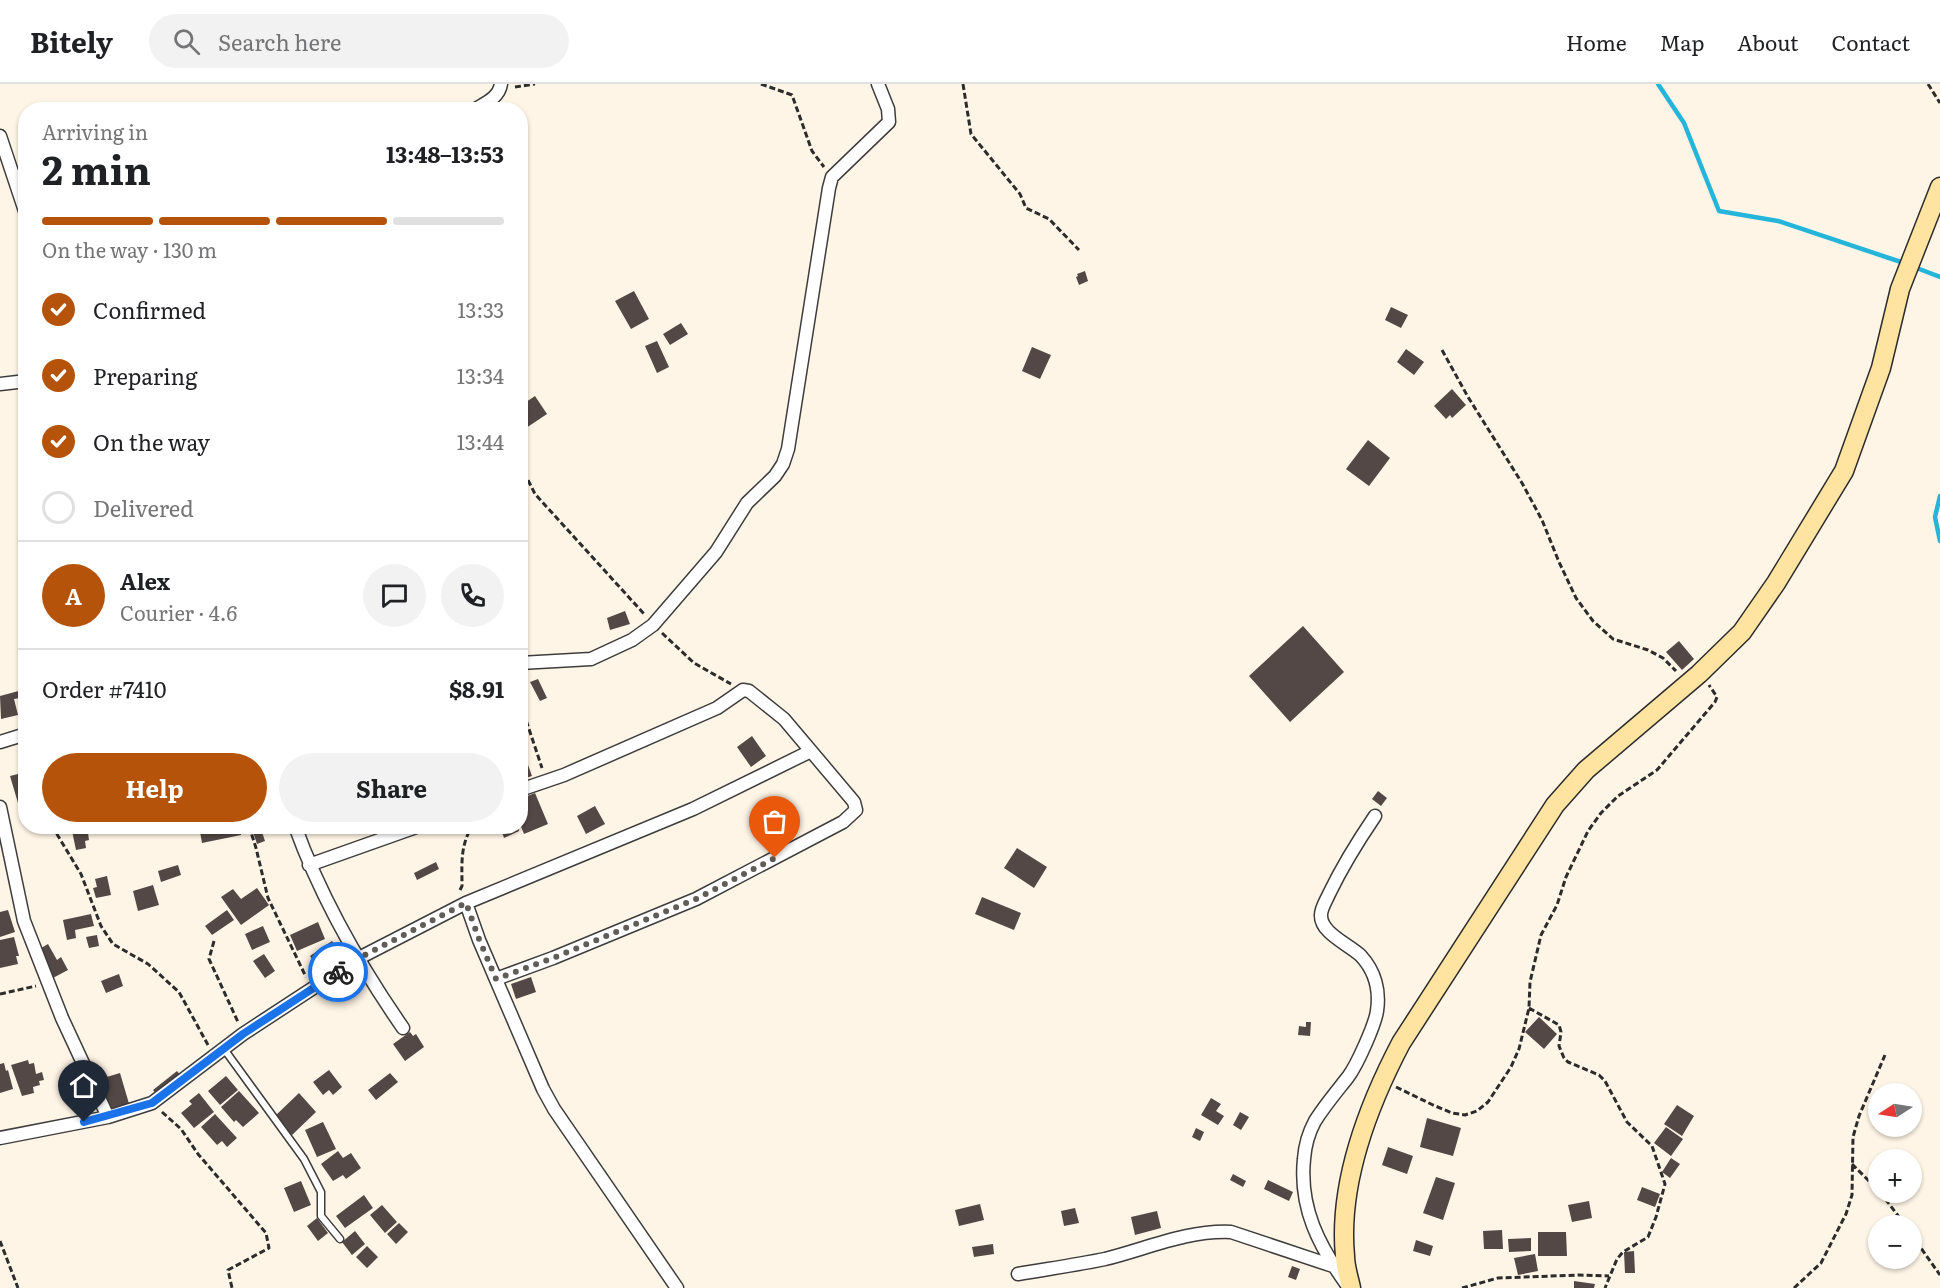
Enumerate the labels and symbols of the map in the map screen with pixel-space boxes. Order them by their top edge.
pin [749,796,800,858]
courier [308,942,368,1002]
pin [58,1060,109,1122]
north arrow [1868,1083,1922,1137]

